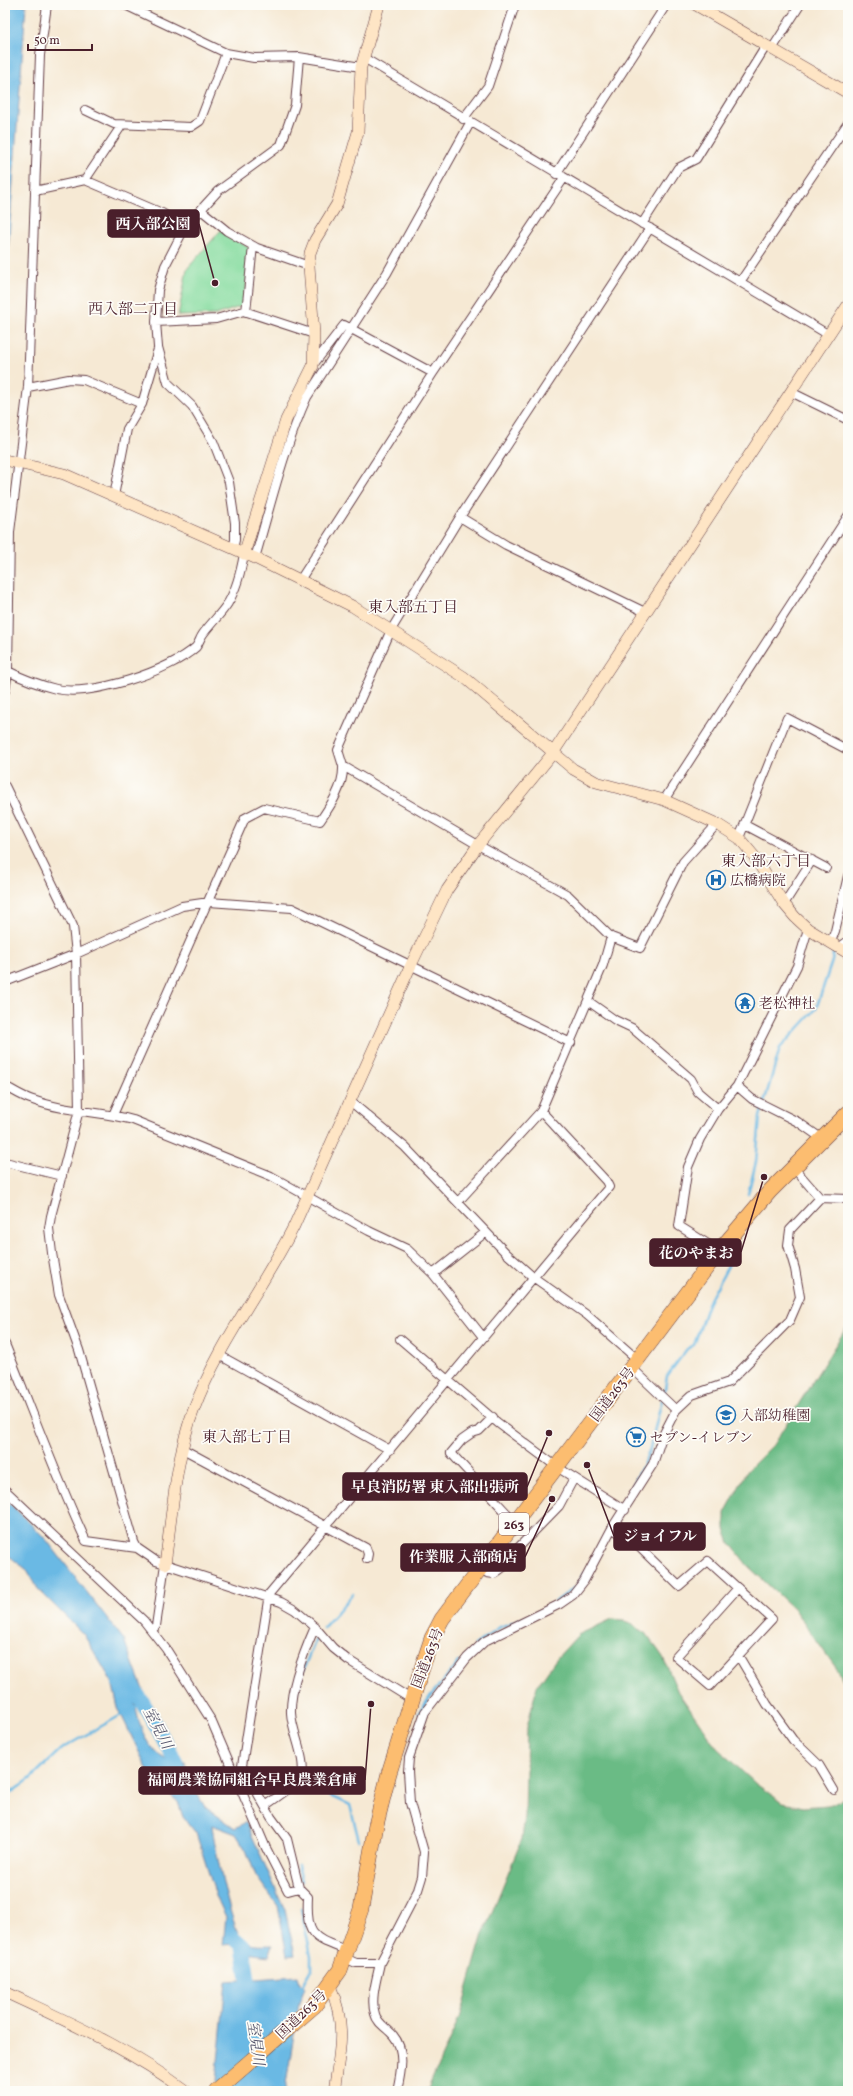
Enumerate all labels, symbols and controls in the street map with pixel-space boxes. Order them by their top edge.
scale bar [28,26,92,52]
text: 50 m [34,33,60,49]
callout: 西入部公園 [108,210,199,237]
text: 西入部公園 [115,215,191,236]
district label: 西入部二丁目 [88,300,178,321]
district label: 東入部五丁目 [368,598,458,619]
district label: 東入部六丁目 [721,852,811,873]
hospital icon: 広橋病院 [705,869,727,891]
place label: 広橋病院 [730,872,786,891]
temple icon: 老松神社 [734,992,756,1014]
place label: 老松神社 [759,995,815,1014]
callout: 花のやまお [650,1239,741,1266]
text: 花のやまお [658,1244,734,1265]
street label: 国道263号 [586,1364,640,1426]
school or university icon: 入部幼稚園 [715,1404,737,1426]
place label: 入部幼稚園 [740,1407,810,1426]
supermarket icon: セブン-イレブン [625,1426,647,1448]
district label: 東入部七丁目 [202,1428,292,1449]
place label: セブン-イレブン [650,1429,753,1448]
callout: 早良消防署 東入部出張所 [343,1473,527,1500]
text: 早良消防署 東入部出張所 [351,1478,519,1499]
road number: 263 [499,1513,529,1535]
callout: ジョイフル [614,1523,705,1550]
text: ジョイフル [623,1527,697,1548]
callout: 作業服 入部商店 [401,1544,525,1571]
text: 作業服 入部商店 [409,1548,517,1569]
street label: 国道263号 [408,1625,449,1692]
water label: 室見川 [137,1704,177,1755]
callout: 福岡農業協同組合早良農業倉庫 [139,1767,365,1794]
text: 福岡農業協同組合早良農業倉庫 [147,1771,357,1792]
street label: 国道263号 [273,1986,332,2044]
water label: 室見川 [241,2019,268,2069]

